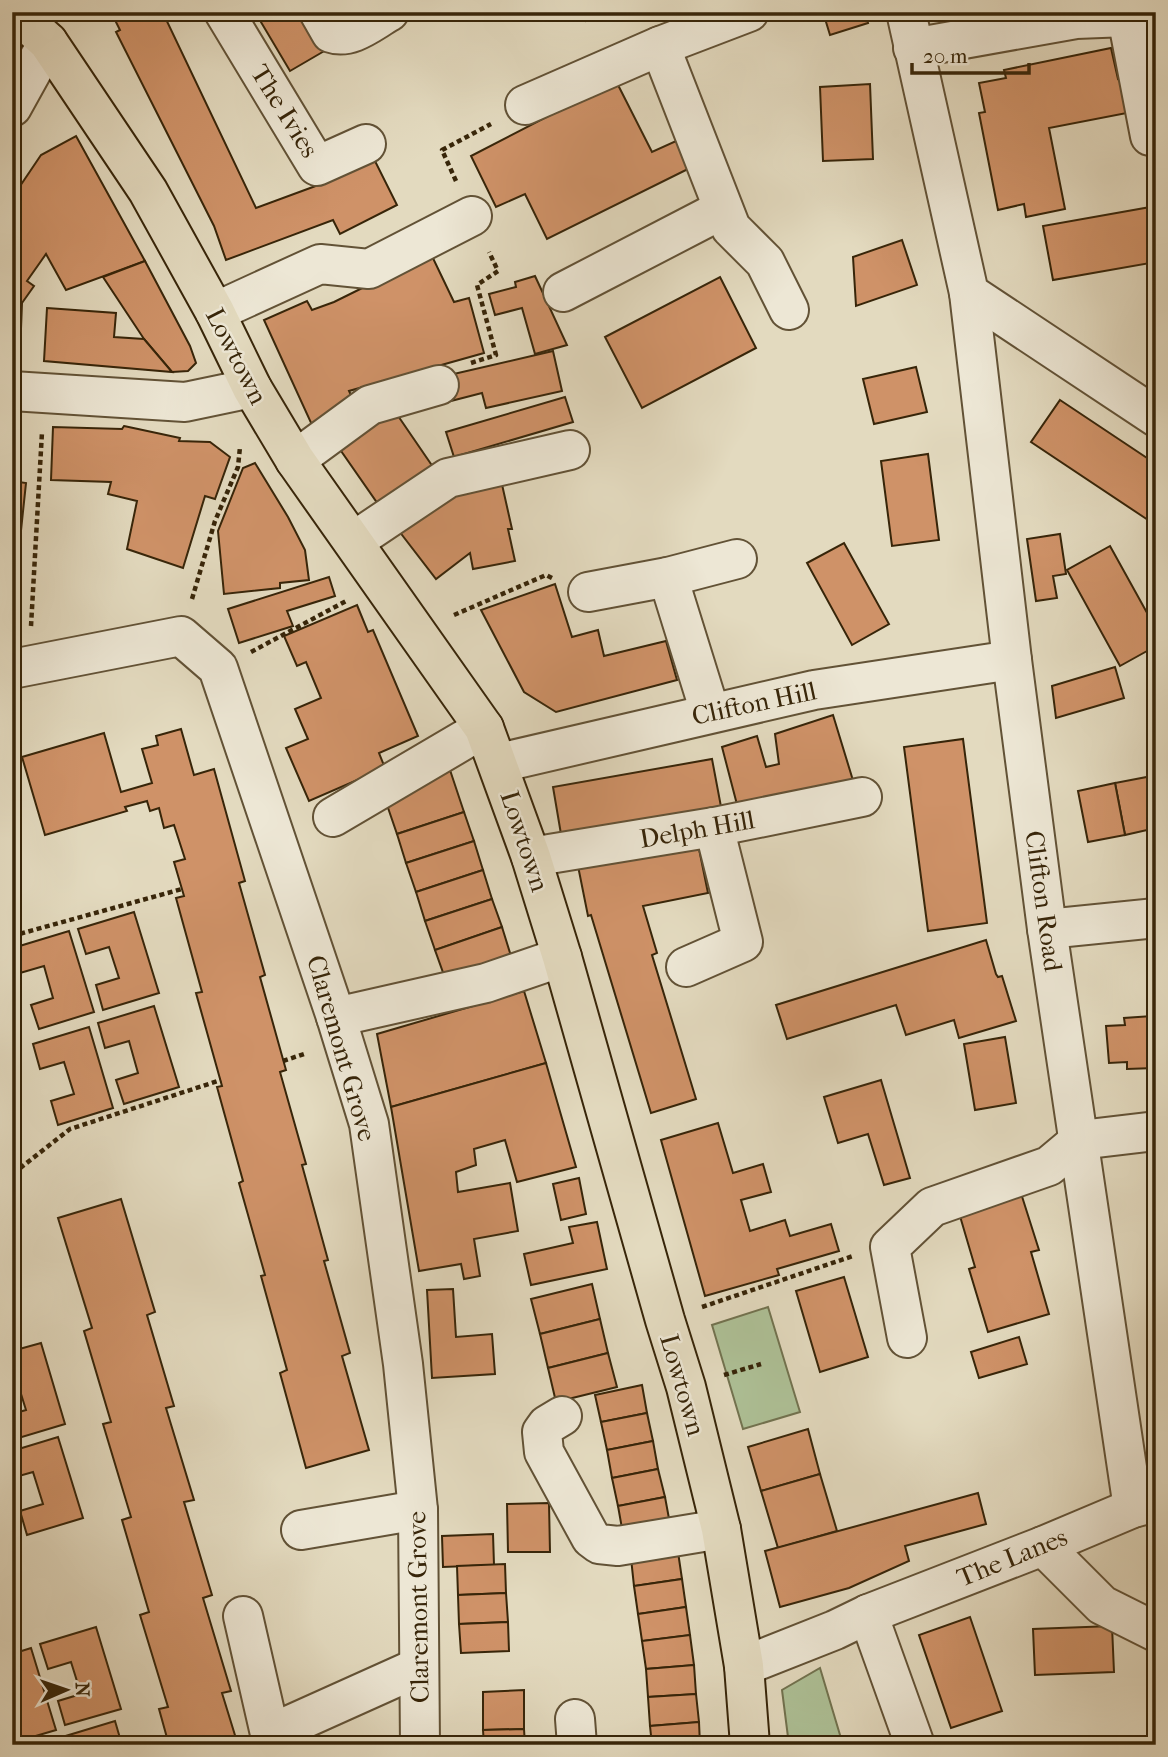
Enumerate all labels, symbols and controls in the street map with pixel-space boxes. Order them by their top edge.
scale bar [912,32,1030,76]
text: 20 m [923,44,968,68]
street label: The Ivies [244,59,325,163]
street label: Lowtown [199,303,274,410]
street label: Clifton Hill [689,675,819,732]
street label: Lowtown [494,787,555,896]
street label: Delph Hill [637,804,757,855]
street label: Clifton Road [1018,829,1069,974]
street label: Claremont Grove [300,952,383,1145]
street label: Lowtown [653,1331,712,1440]
street label: Claremont Grove [401,1511,436,1703]
street label: The Lanes [953,1521,1072,1594]
north arrow [32,1656,102,1726]
text: N [71,1682,93,1698]

